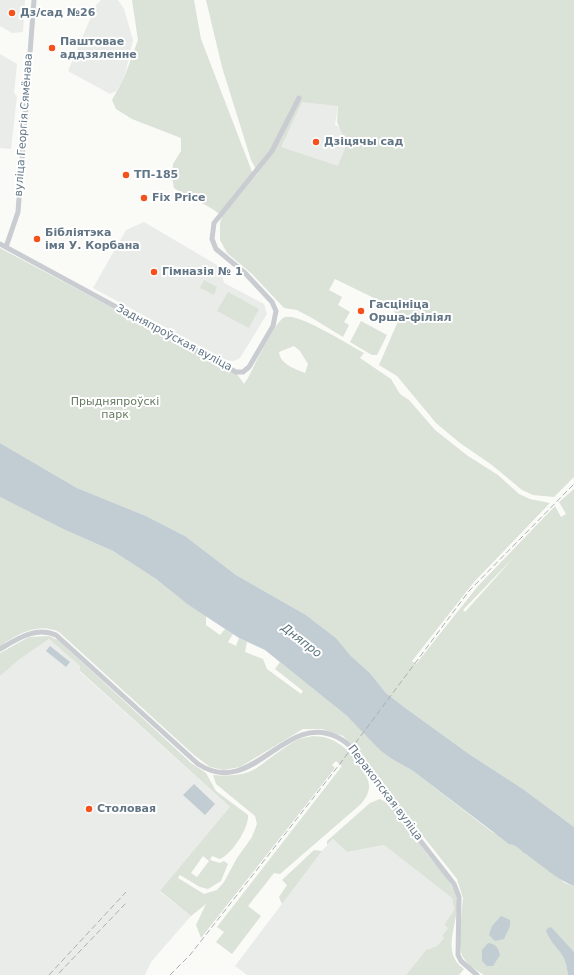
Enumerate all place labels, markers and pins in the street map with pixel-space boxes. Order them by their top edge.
place label: Дз/сад №26 [20,6,95,20]
marker: Дз/сад №26 [7,8,17,18]
place label: Паштовае аддзяленне [60,35,137,61]
marker: Паштовае аддзяленне [47,43,57,53]
place label: Дзіцячы сад [324,135,403,149]
marker: Дзіцячы сад [311,137,321,147]
place label: ТП-185 [134,168,178,182]
marker: ТП-185 [121,170,131,180]
place label: Fix Price [152,191,205,205]
marker: Fix Price [139,193,149,203]
place label: Бібліятэка імя У. Корбана [45,226,140,252]
marker: Бібліятэка імя У. Корбана [32,234,42,244]
place label: Гімназія № 1 [162,265,243,279]
marker: Гімназія № 1 [149,267,159,277]
place label: Гасцініца Орша-філіял [369,298,452,324]
marker: Гасцініца Орша-філіял [356,306,366,316]
place label: Столовая [97,802,156,816]
marker: Столовая [84,804,94,814]

